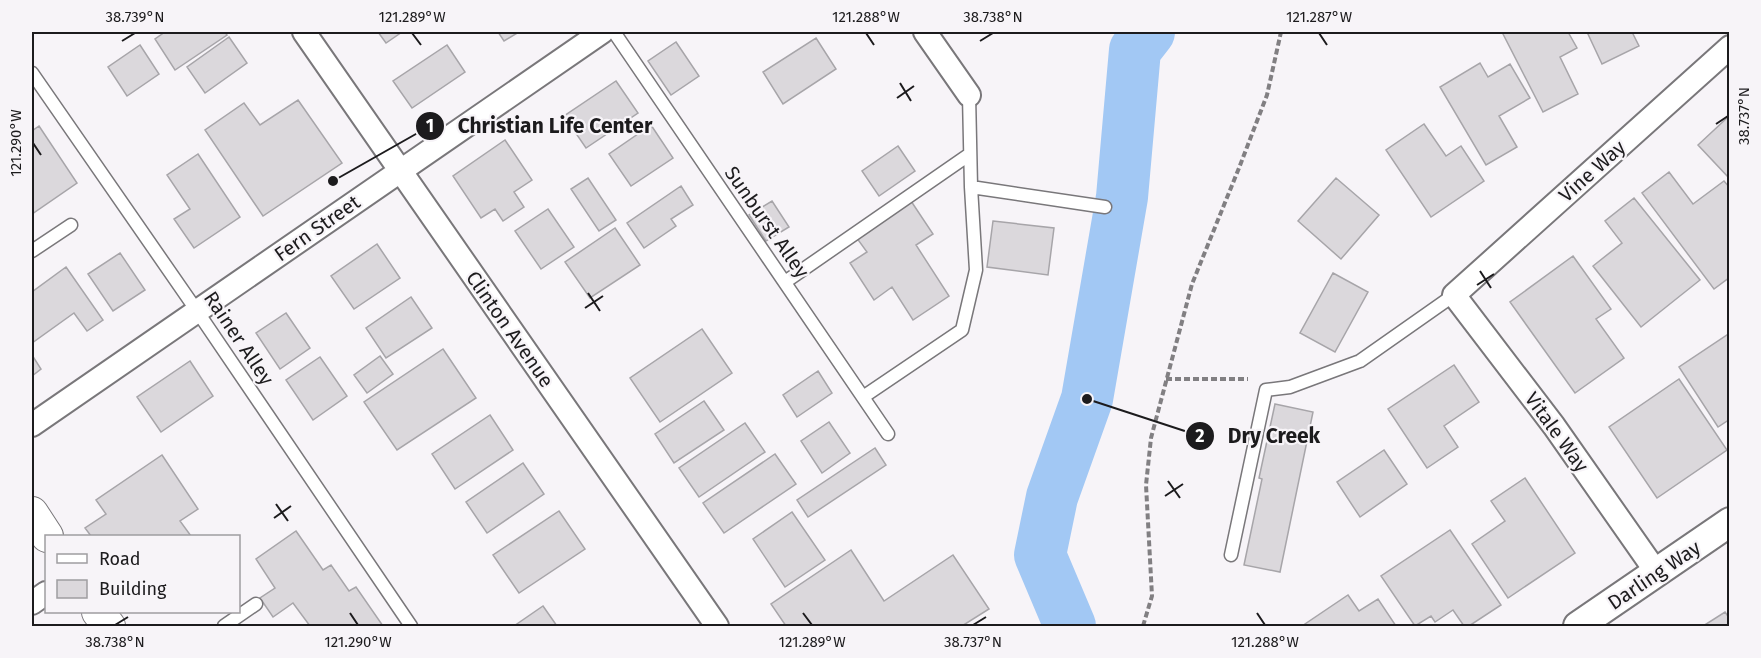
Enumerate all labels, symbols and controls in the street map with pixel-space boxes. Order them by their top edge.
text: 38.739°N [105,8,165,26]
text: 121.289°W [378,8,446,26]
text: 121.288°W [832,8,901,26]
text: 38.738°N [963,8,1023,26]
text: 121.287°W [1286,8,1353,26]
text: 38.737°N [1735,87,1753,145]
callout: Christian Life Center [415,107,664,146]
text: 121.290°W [7,109,25,177]
text: Christian Life Center [458,113,653,139]
text: 1 [426,115,434,137]
street label: Vine Way [1554,135,1630,207]
street label: Sunburst Alley [720,162,814,283]
street label: Fern Street [270,189,365,266]
street label: Clinton Avenue [461,266,559,392]
street label: Rainer Alley [199,287,279,390]
street label: Vitale Way [1520,387,1594,477]
callout: Dry Creek [1185,416,1332,455]
text: Dry Creek [1228,423,1321,449]
text: 2 [1195,425,1205,447]
legend [45,535,240,613]
street label: Darling Way [1603,535,1705,615]
text: Road [99,548,141,570]
text: Building [99,578,167,600]
text: 38.738°N [85,633,145,651]
text: 121.290°W [324,633,392,651]
text: 121.289°W [778,633,846,651]
text: 38.737°N [944,633,1002,651]
text: 121.288°W [1231,633,1300,651]

